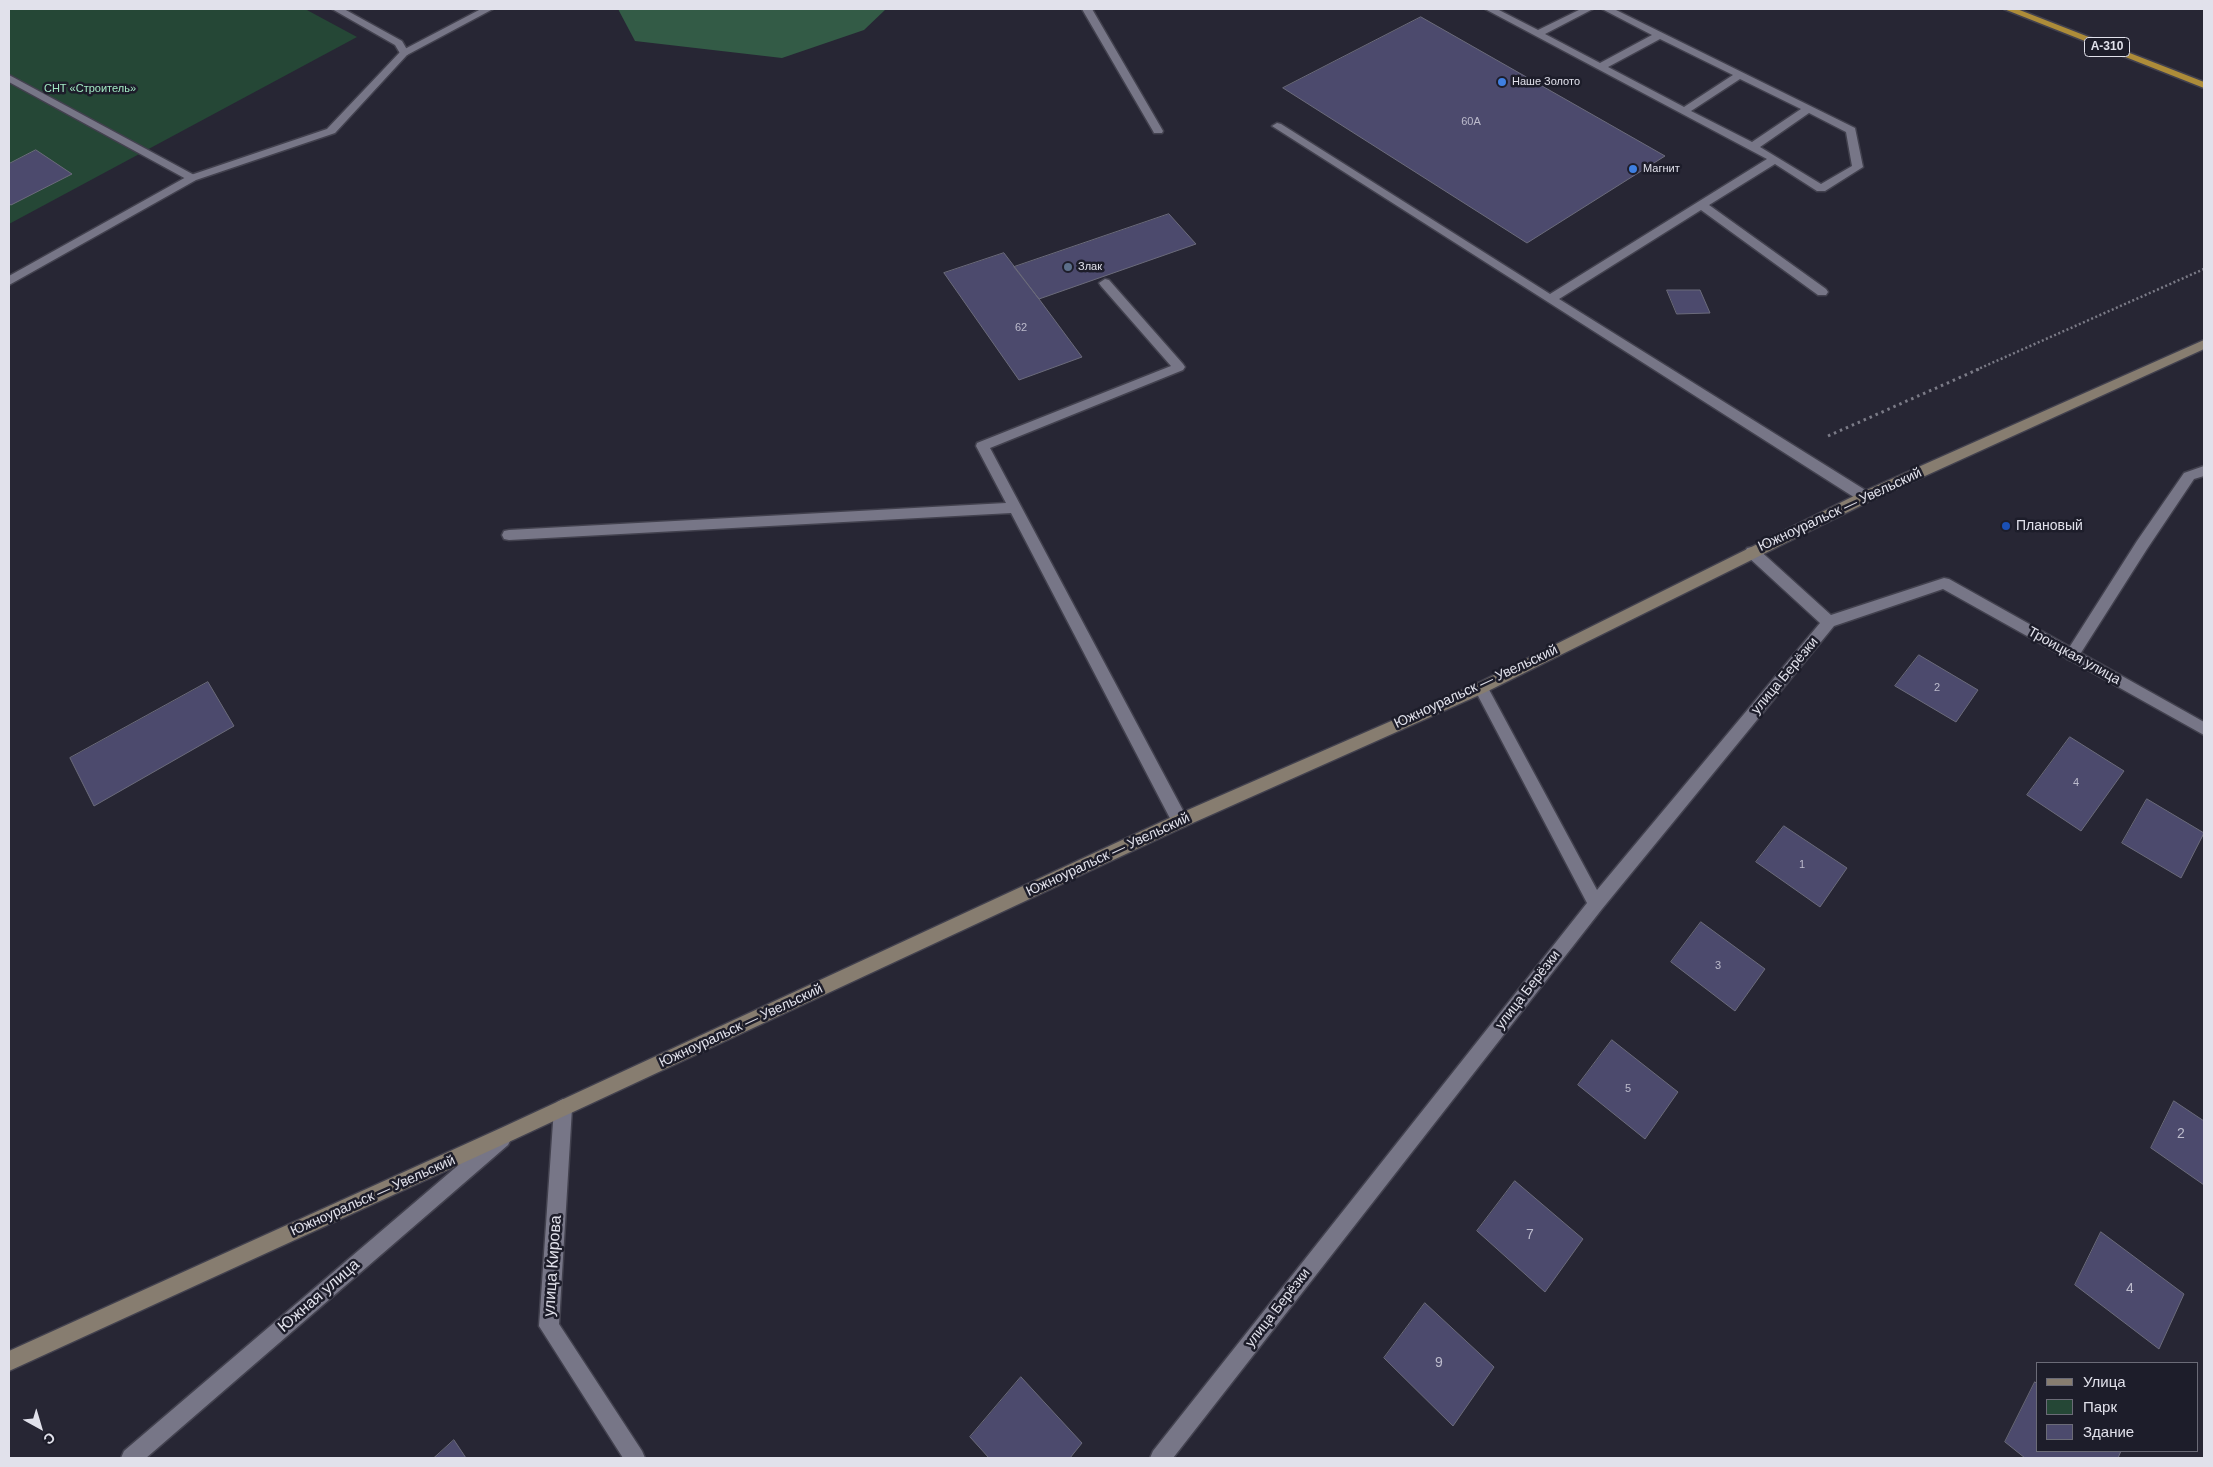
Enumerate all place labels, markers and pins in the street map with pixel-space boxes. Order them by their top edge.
place label: Наше Золото [1512,75,1580,89]
marker: Наше Золото [1496,76,1508,88]
place label: Магнит [1643,162,1680,176]
marker: Магнит [1627,163,1639,175]
place label: Злак [1078,260,1102,274]
marker: Злак [1062,261,1074,273]
place label: Плановый [2016,518,2083,534]
marker: Плановый [2000,520,2012,532]

